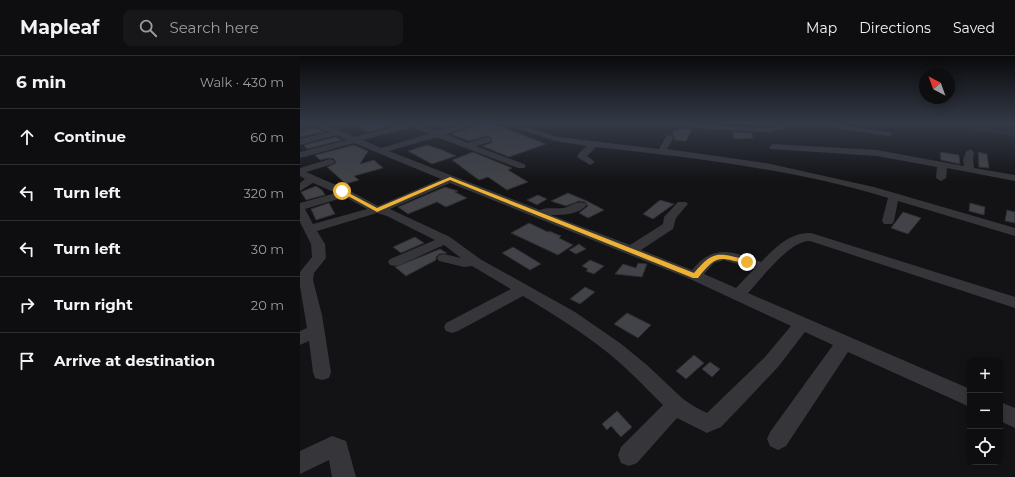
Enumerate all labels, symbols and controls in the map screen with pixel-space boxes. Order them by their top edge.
search box [123,10,403,46]
text: Mapleaf [20,16,99,39]
icon: search [137,17,159,39]
text: Search here [169,18,259,37]
text: Map [806,19,837,37]
text: Directions [859,19,931,37]
text: Saved [953,19,995,37]
north arrow [919,68,955,104]
text: 6 min [16,72,66,92]
text: Walk · 430 m [200,74,284,90]
icon: ahead [16,126,38,148]
text: Continue [54,127,126,146]
text: 60 m [250,129,284,145]
icon: left [16,182,38,204]
route start [333,182,351,200]
text: Turn left [54,183,121,202]
text: 320 m [244,185,284,201]
icon: left [16,238,38,260]
text: Turn left [54,239,121,258]
text: 30 m [251,241,284,257]
route end [738,253,756,271]
icon: right [16,294,38,316]
text: Turn right [54,295,133,314]
text: 20 m [251,297,284,313]
icon: arrive [16,350,38,372]
text: Arrive at destination [54,351,215,370]
map controls [967,357,1003,465]
button: + [967,357,1003,393]
button: − [967,393,1003,429]
button: locate [967,429,1003,465]

